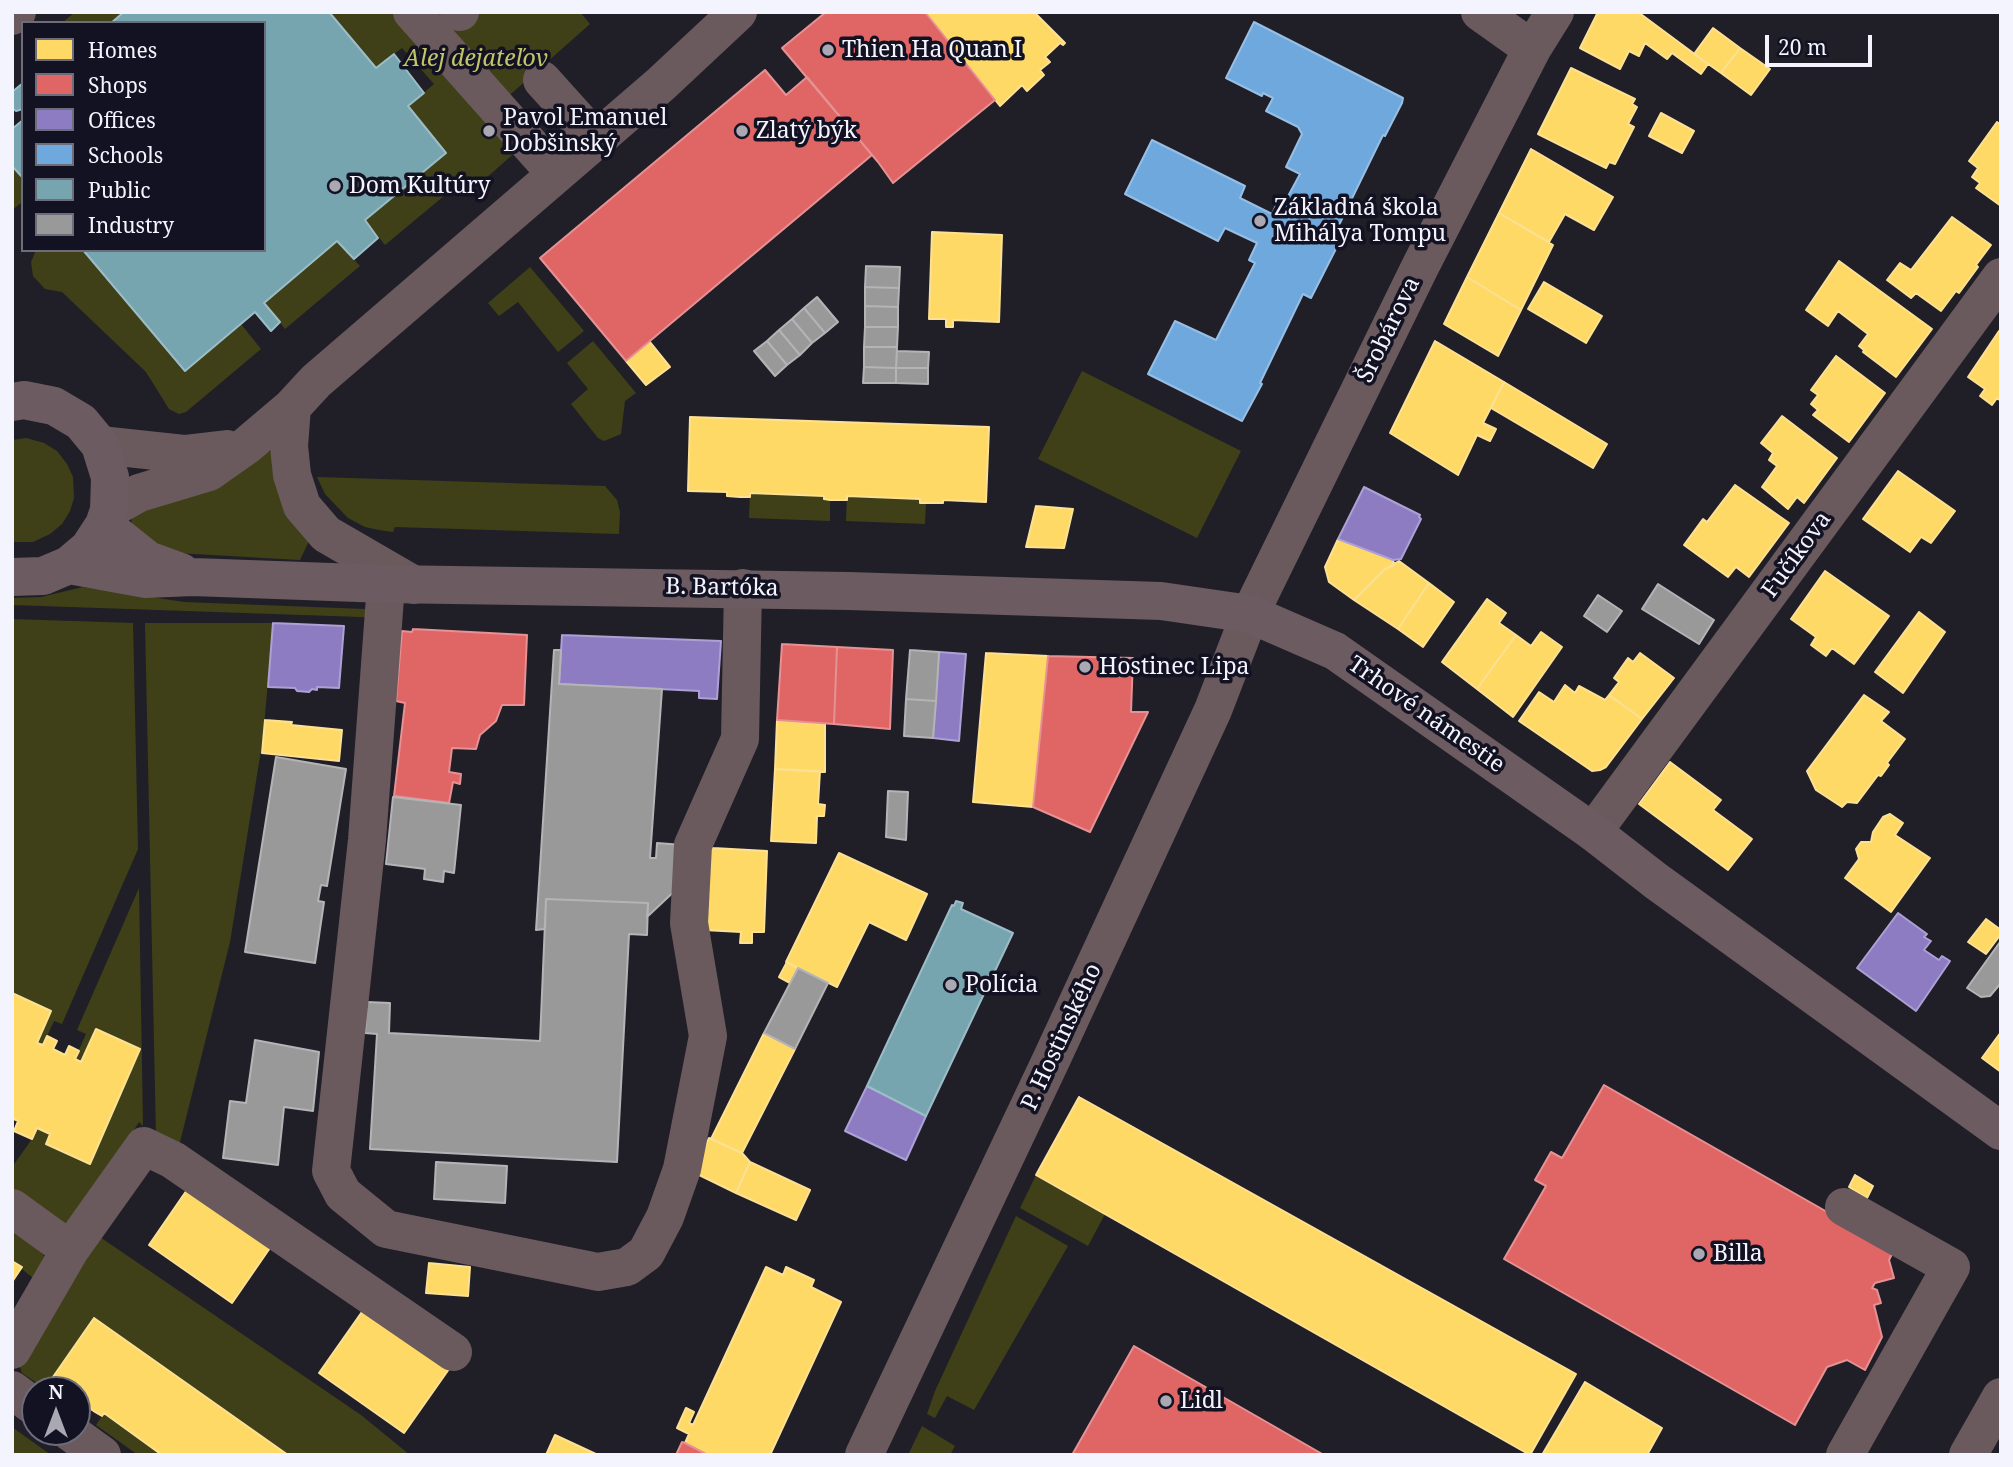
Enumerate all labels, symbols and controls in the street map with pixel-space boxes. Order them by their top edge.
legend [21,21,266,252]
scale bar [1768,21,1875,65]
text: 20 m [1778,33,1827,61]
text: Homes [88,36,157,64]
place label: Thien Ha Quan I [842,36,1022,64]
marker: Thien Ha Quan I [820,42,836,58]
park label: Alej dejateľov [404,45,548,73]
text: Shops [88,71,147,99]
place label: Pavol Emanuel Dobšinský [503,104,667,158]
text: Offices [88,106,156,134]
place label: Zlatý býk [756,117,857,145]
marker: Pavol Emanuel Dobšinský [481,123,497,139]
marker: Zlatý býk [734,123,750,139]
text: Schools [88,141,163,169]
place label: Dom Kultúry [349,172,491,200]
text: Public [88,176,150,204]
marker: Dom Kultúry [327,178,343,194]
place label: Základná škola Mihálya Tompu [1274,194,1446,248]
text: Industry [88,211,174,239]
marker: Základná škola Mihálya Tompu [1252,213,1268,229]
street label: Šrobárova [1352,273,1426,387]
street label: Fučíkova [1757,507,1837,603]
street label: B. Bartóka [665,573,779,603]
street label: Trhové námestie [1343,651,1509,779]
place label: Hostinec Lipa [1099,653,1250,681]
marker: Hostinec Lipa [1077,659,1093,675]
street label: P. Hostinského [1016,959,1108,1115]
place label: Polícia [965,971,1038,999]
marker: Polícia [943,977,959,993]
place label: Billa [1713,1240,1763,1268]
marker: Billa [1691,1246,1707,1262]
north arrow [21,1376,91,1446]
text: N [49,1379,63,1405]
place label: Lidl [1180,1387,1223,1415]
marker: Lidl [1158,1393,1174,1409]

